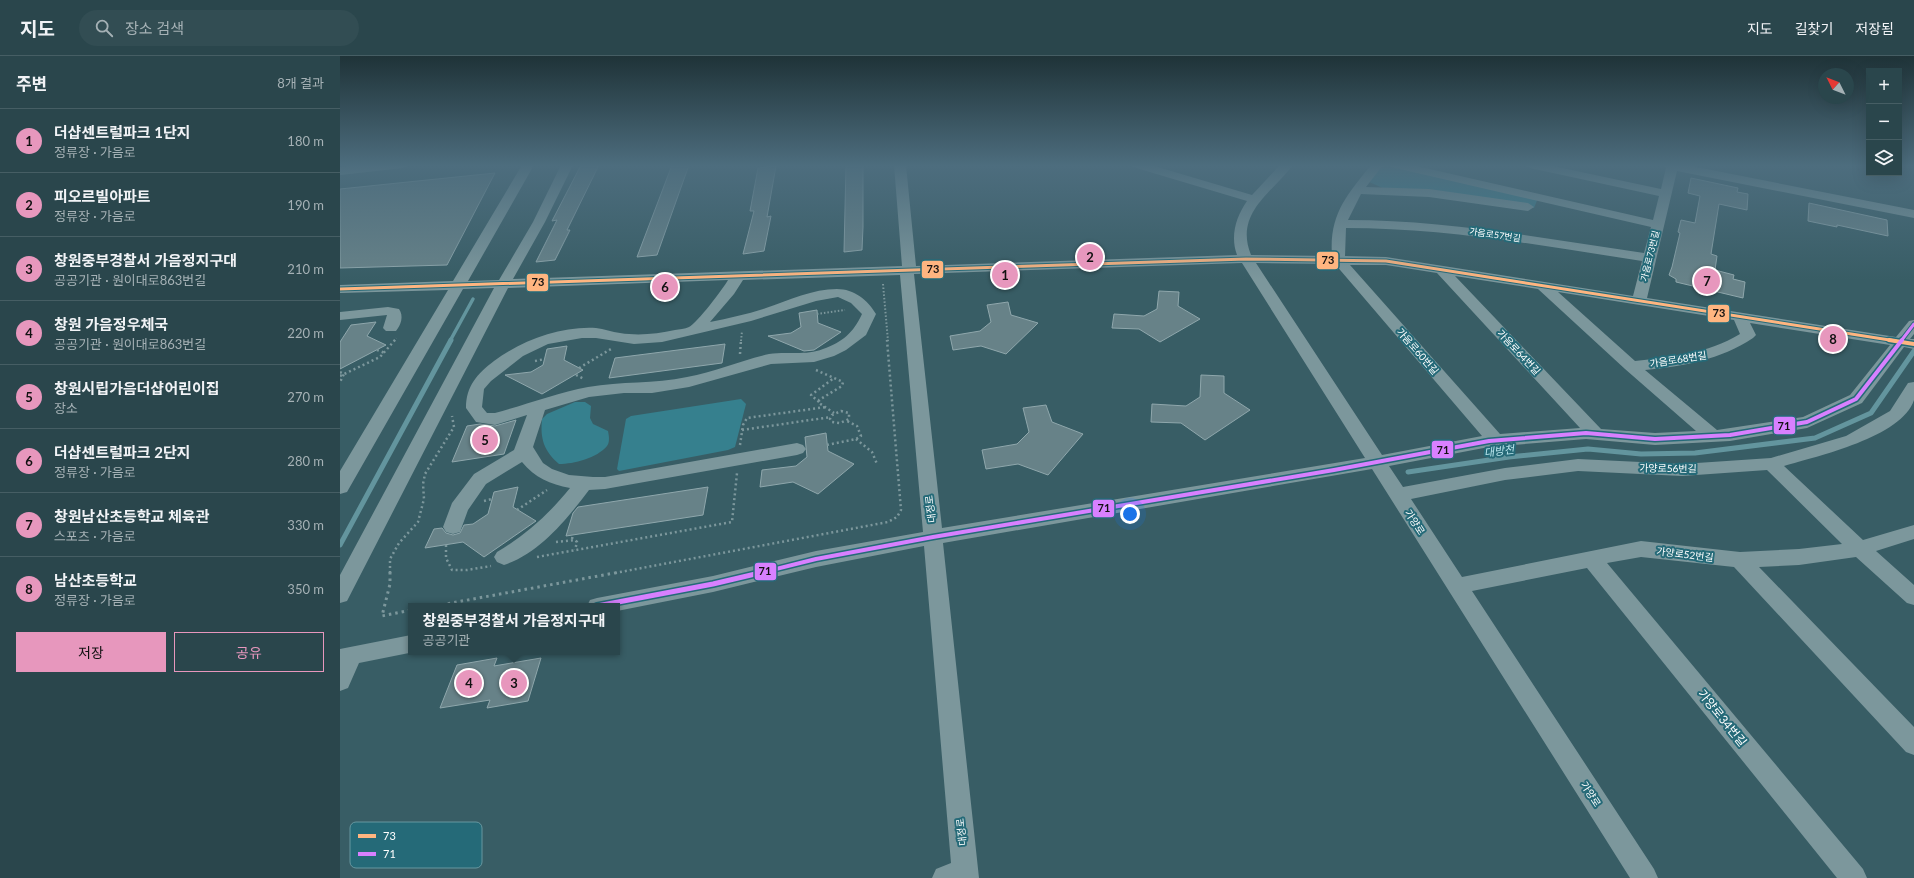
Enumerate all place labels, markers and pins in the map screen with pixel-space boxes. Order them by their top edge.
pin: 2 [1077,242,1103,272]
pin: 1 [992,260,1018,290]
pin: 7 [1694,266,1720,296]
pin: 6 [652,272,678,302]
pin: 8 [1820,324,1846,354]
pin: 5 [472,425,498,455]
pin: 4 [456,668,482,698]
pin: 3 [501,668,527,698]

